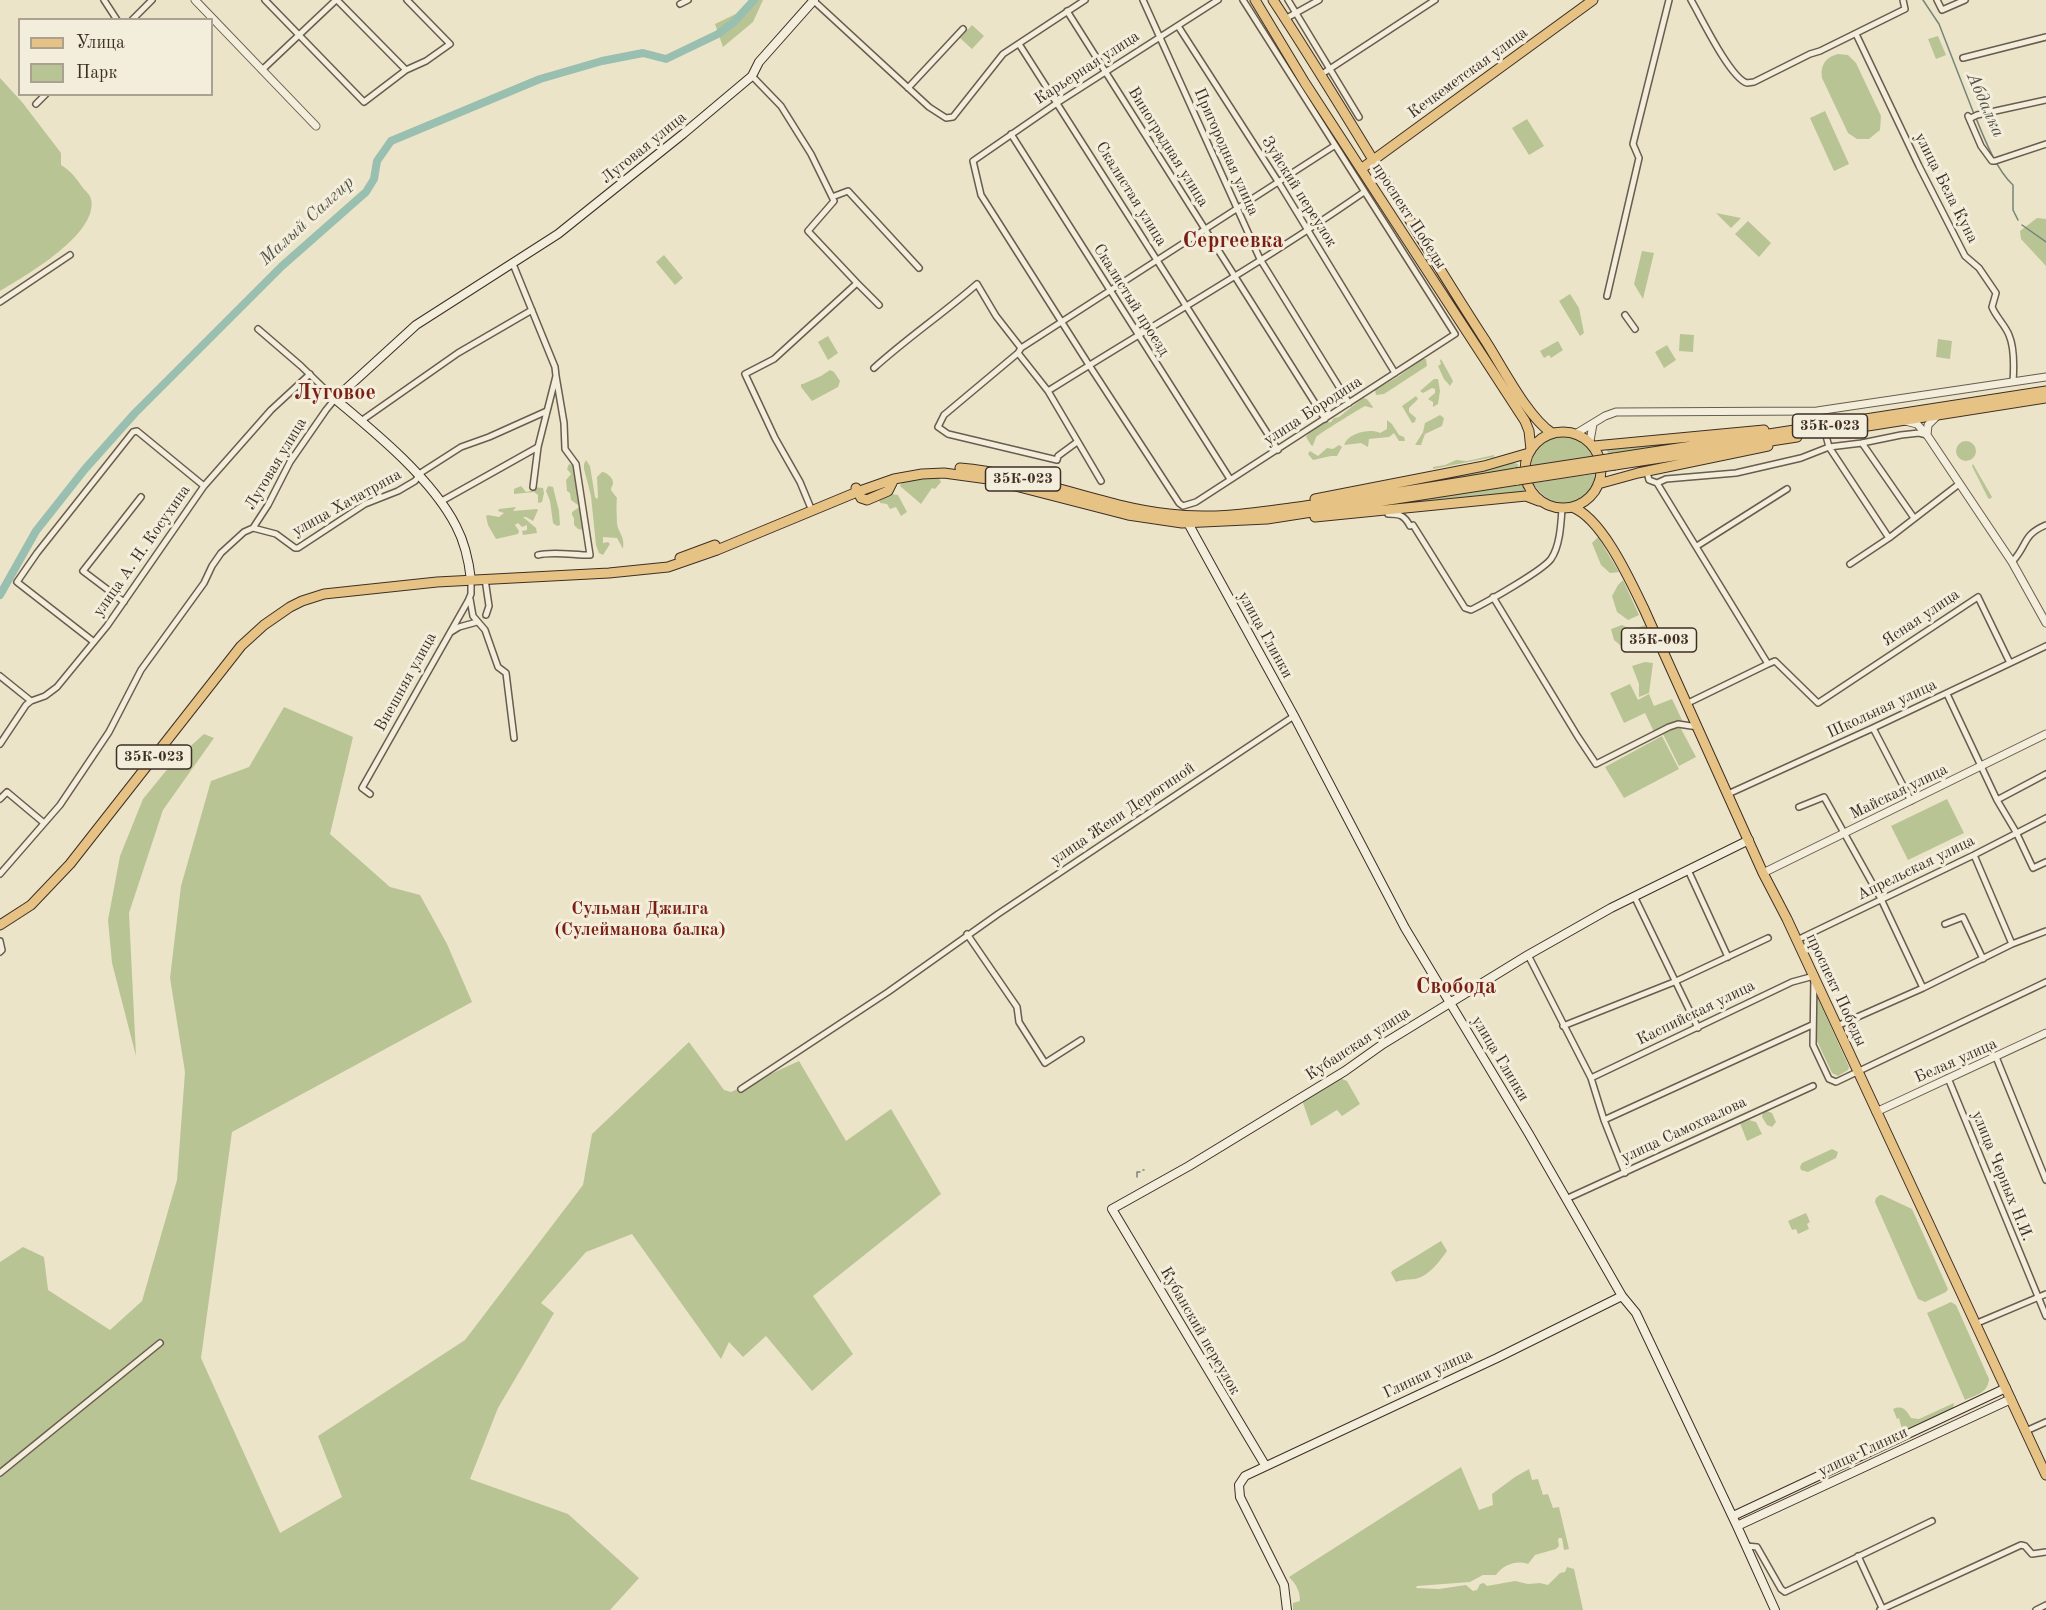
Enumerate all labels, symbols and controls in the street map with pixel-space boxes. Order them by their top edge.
legend [18,18,213,96]
street label: Кечкеметская улица [1404,23,1532,123]
street label: Карьерная улица [1031,27,1143,109]
text: Улица [76,34,125,52]
text: Парк [76,64,117,82]
water label: Абдалка [1961,69,2009,141]
street label: Виноградная улица [1123,83,1213,211]
street label: Пригородная улица [1189,85,1263,219]
street label: Луговая улица [597,108,691,188]
street label: улица Бела Куна [1910,130,1982,246]
street label: Зуйский переулок [1257,133,1341,251]
street label: Скалистая улица [1091,138,1171,250]
street label: проспект Победы [1368,159,1450,273]
water label: Малый Салгир [255,172,359,270]
district label: Сергеевка [1183,228,1283,254]
street label: Скалистый проезд [1089,240,1173,360]
street label: улица Бородина [1260,372,1366,450]
district label: Луговое [294,380,376,406]
street label: Луговая улица [241,414,311,514]
road number: 35К-023 [1792,414,1868,438]
street label: улица Хачатряна [289,465,405,541]
road number: 35К-023 [986,467,1060,491]
street label: улица А. Н. Косухина [89,481,195,621]
street label: Ясная улица [1879,585,1963,651]
street label: улица Глинки [1233,588,1297,682]
road number: 35К-003 [1622,628,1696,652]
street label: Внешняя улица [371,629,441,735]
street label: Школьная улица [1824,675,1940,743]
road number: 35К-023 [116,745,192,769]
street label: улица Жени Дерюгиной [1047,759,1199,869]
street label: Майская улица [1847,760,1951,824]
street label: Апрельская улица [1854,831,1978,905]
district label: Сульман Джилга (Сулейманова балка) [554,898,726,940]
street label: проспект Победы [1801,930,1871,1050]
district label: Свобода [1416,974,1496,1000]
street label: Каспийская улица [1634,976,1758,1050]
street label: Кубанская улица [1302,1003,1414,1085]
street label: улица Глинки [1467,1013,1533,1105]
street label: Белая улица [1912,1034,2000,1088]
street label: улица Самохвалова [1618,1093,1750,1167]
street label: улица Черных Н.И. [1967,1108,2037,1244]
street label: Кубанский переулок [1155,1263,1245,1399]
street label: Глинки улица [1380,1345,1476,1403]
street label: улица Глинки [1815,1423,1911,1481]

